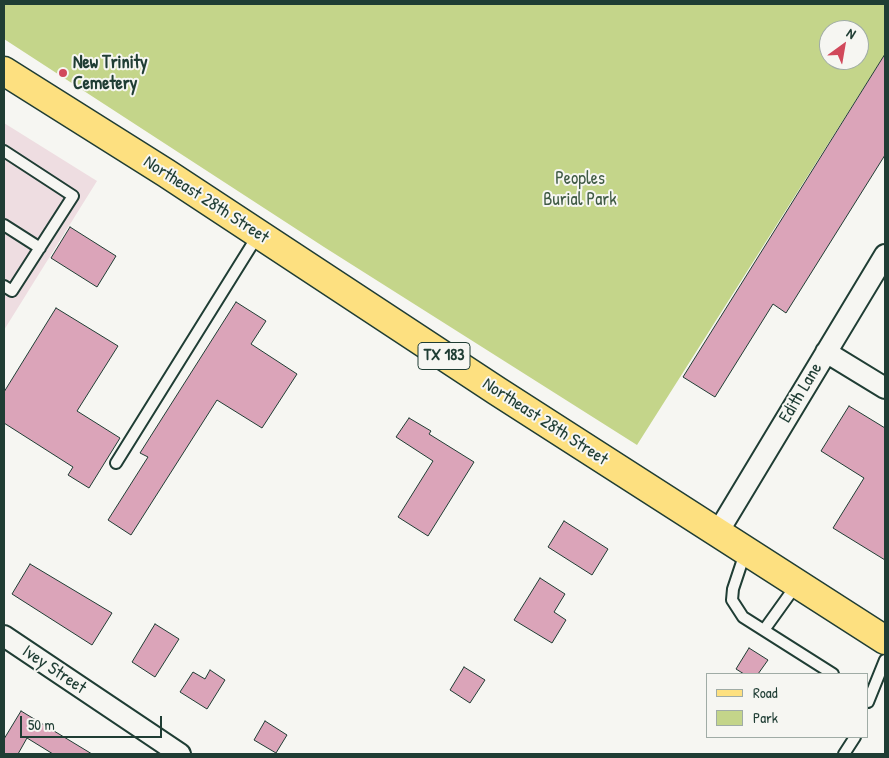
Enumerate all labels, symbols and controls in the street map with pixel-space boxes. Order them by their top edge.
north arrow [819,20,869,70]
text: N [843,23,860,43]
place label: New Trinity Cemetery [73,52,148,94]
marker: New Trinity Cemetery [57,67,69,79]
street label: Northeast 28th Street [139,151,273,249]
park label: Peoples Burial Park [543,168,617,210]
road number: TX 183 [418,342,470,370]
street label: Edith Lane [775,359,827,427]
street label: Northeast 28th Street [478,373,612,471]
street label: Ivey Street [18,641,90,699]
legend [706,673,869,738]
text: Road [753,682,778,703]
scale bar [22,706,165,738]
text: Park [753,707,778,728]
text: 50 m [28,714,55,735]

